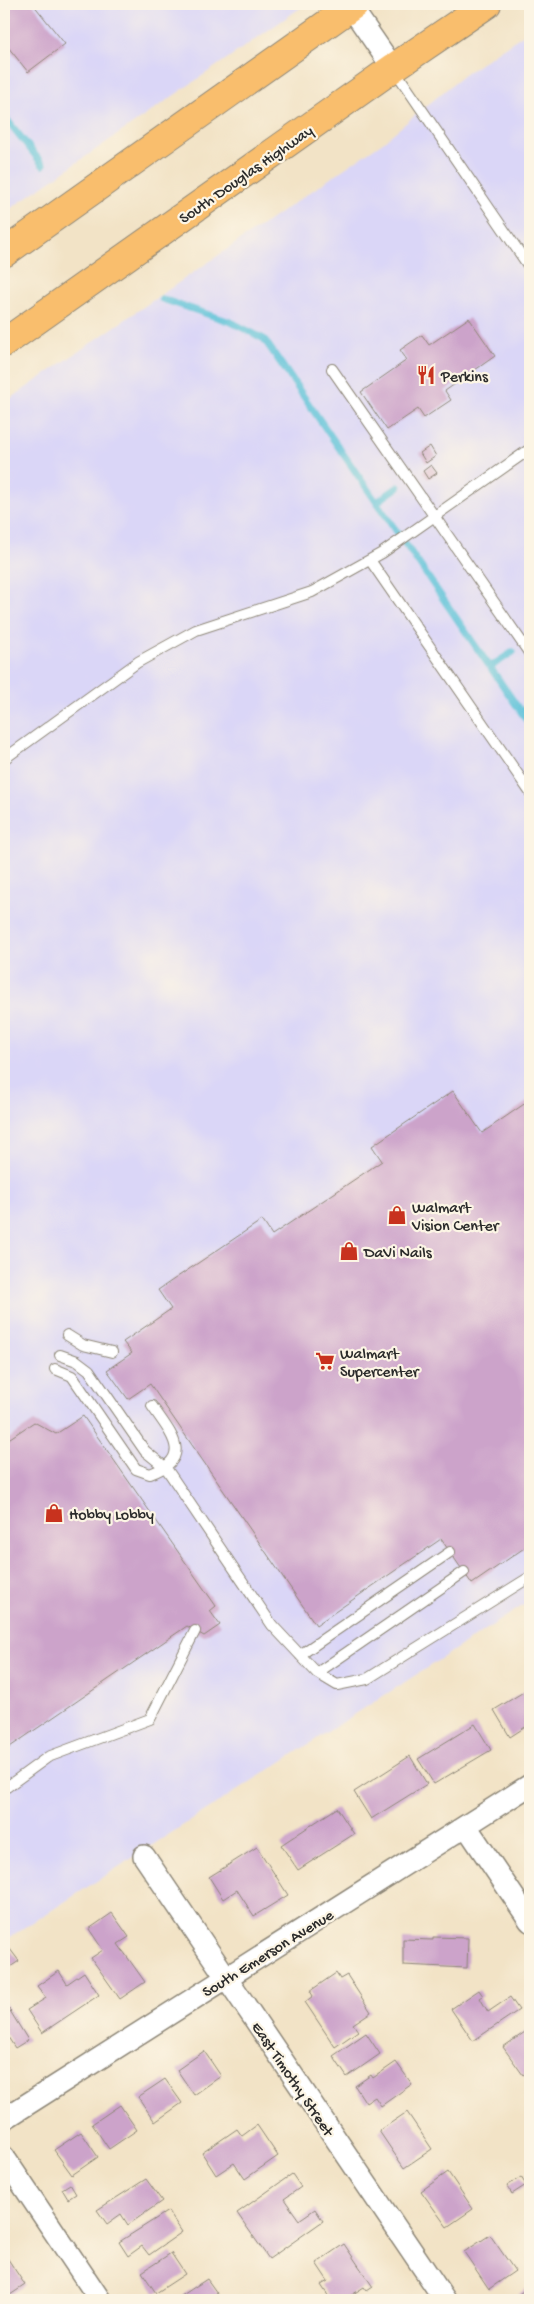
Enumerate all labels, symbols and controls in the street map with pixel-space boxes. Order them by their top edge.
street label: South Douglas Highway [176,122,318,229]
restaurant icon: Perkins [415,364,437,386]
place label: Perkins [440,369,489,388]
place label: Walmart Vision Center [411,1200,500,1237]
shop icon: Walmart Vision Center [386,1204,408,1226]
shop icon: DaVi Nails [338,1240,360,1262]
place label: DaVi Nails [363,1245,433,1264]
place label: Walmart Supercenter [340,1346,420,1383]
supermarket icon: Walmart Supercenter [314,1350,336,1372]
shop icon: Hobby Lobby [43,1502,65,1524]
place label: Hobby Lobby [69,1507,154,1526]
street label: South Emerson Avenue [200,1906,339,2003]
street label: East Timothy Street [246,2019,337,2142]

